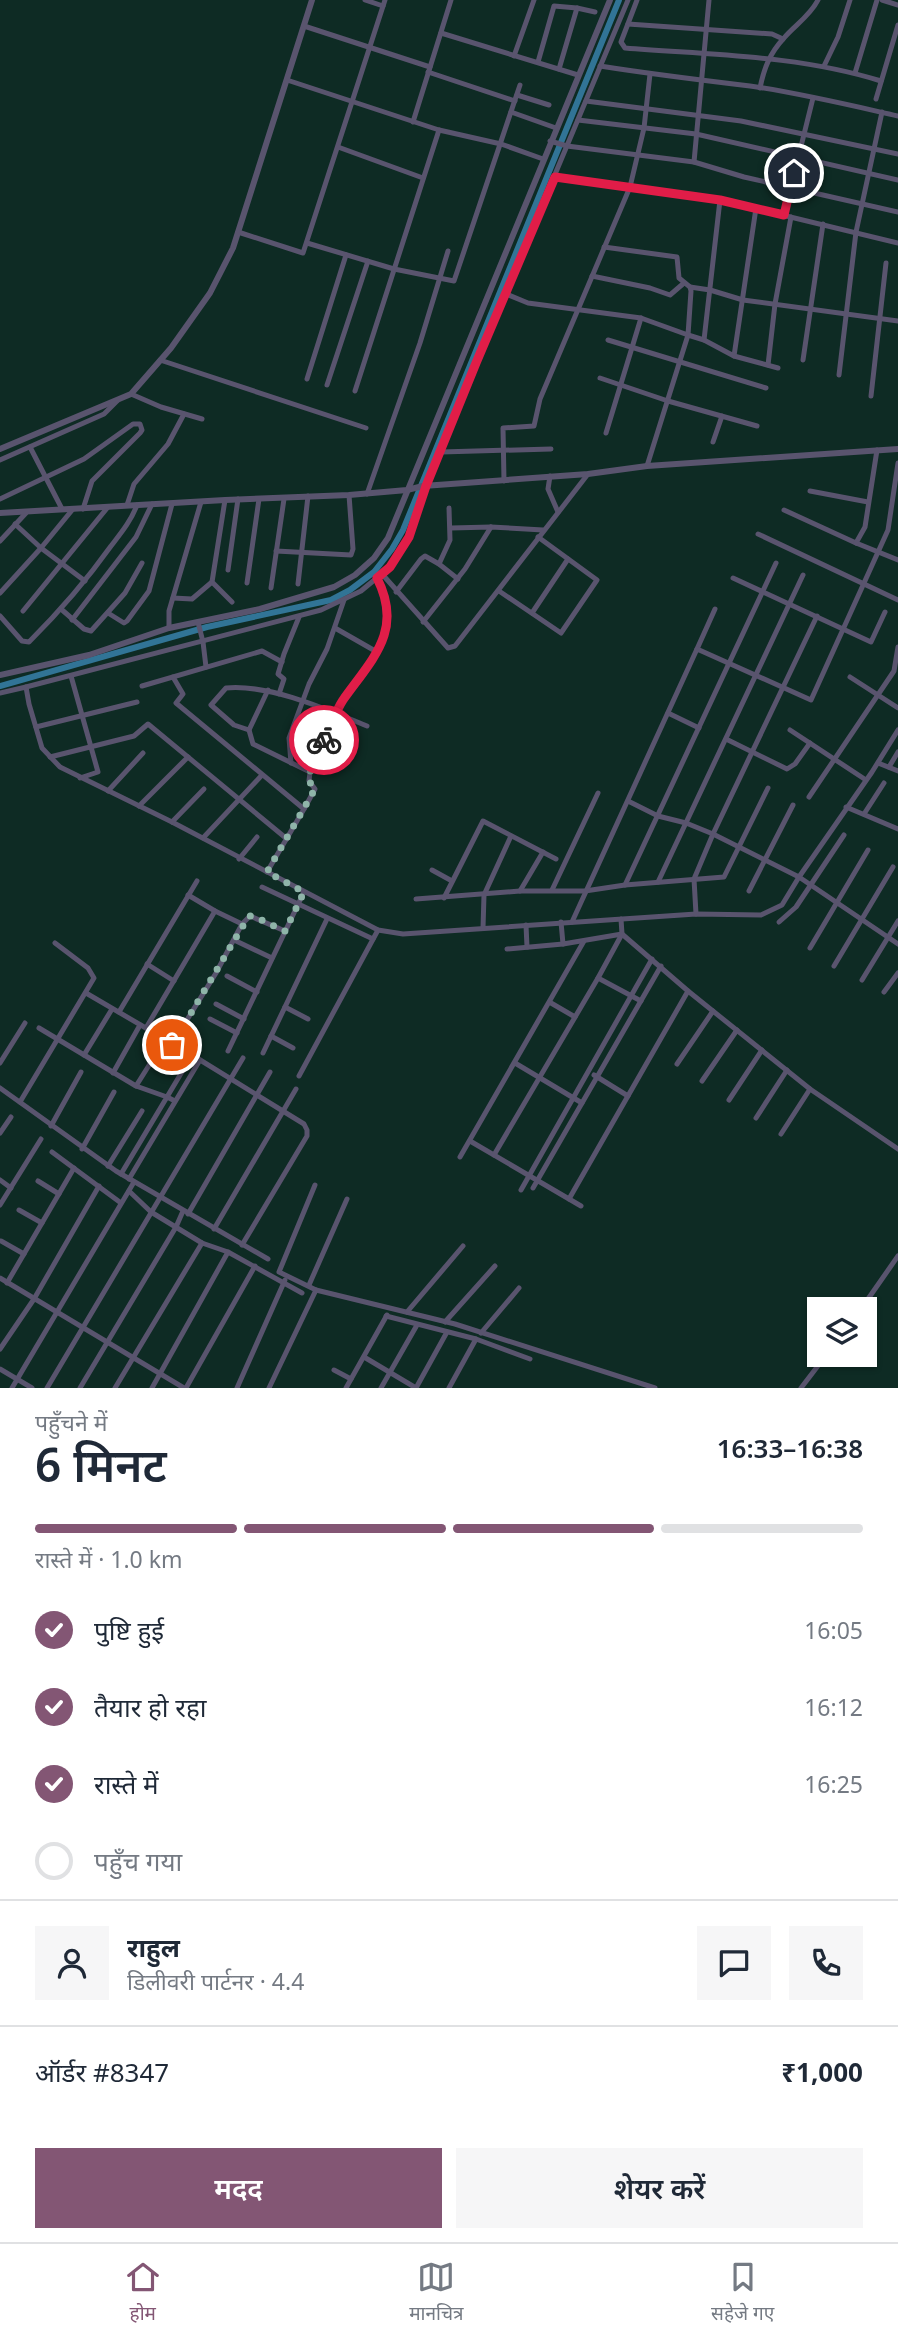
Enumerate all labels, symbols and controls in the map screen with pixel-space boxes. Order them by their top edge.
pin [764,143,824,203]
icon: home [775,154,813,192]
courier [289,705,359,775]
icon: bike [305,721,343,759]
pin [142,1015,202,1075]
icon: bag [153,1026,191,1064]
map controls [807,1297,877,1367]
button: layers [807,1297,877,1367]
text: पहुँचने में [35,1406,107,1438]
text: 16:33–16:38 [717,1430,863,1466]
text: 6 मिनट [35,1433,167,1495]
text: रास्ते में · 1.0 km [35,1543,183,1575]
icon: check [35,1611,73,1649]
text: पुष्टि हुई [94,1612,164,1648]
text: 16:05 [804,1614,863,1646]
icon: check [35,1688,73,1726]
text: तैयार हो रहा [94,1689,207,1725]
text: 16:12 [804,1691,863,1723]
icon: check [35,1765,73,1803]
text: रास्ते में [94,1766,159,1802]
text: 16:25 [804,1768,863,1800]
text: पहुँच गया [94,1843,182,1879]
button: person [35,1926,109,2000]
button: chat [697,1926,771,2000]
button: phone [789,1926,863,2000]
text: राहुल [127,1929,180,1965]
text: डिलीवरी पार्टनर · 4.4 [127,1965,304,1997]
text: ऑर्डर #8347 [35,2054,169,2090]
text: ₹1,000 [781,2054,863,2090]
button: मदद [35,2148,442,2228]
button: शेयर करें [456,2148,863,2228]
tab: होम [124,2258,162,2326]
tab: मानचित्र [409,2258,464,2326]
tab: सहेजे गए [711,2258,774,2326]

